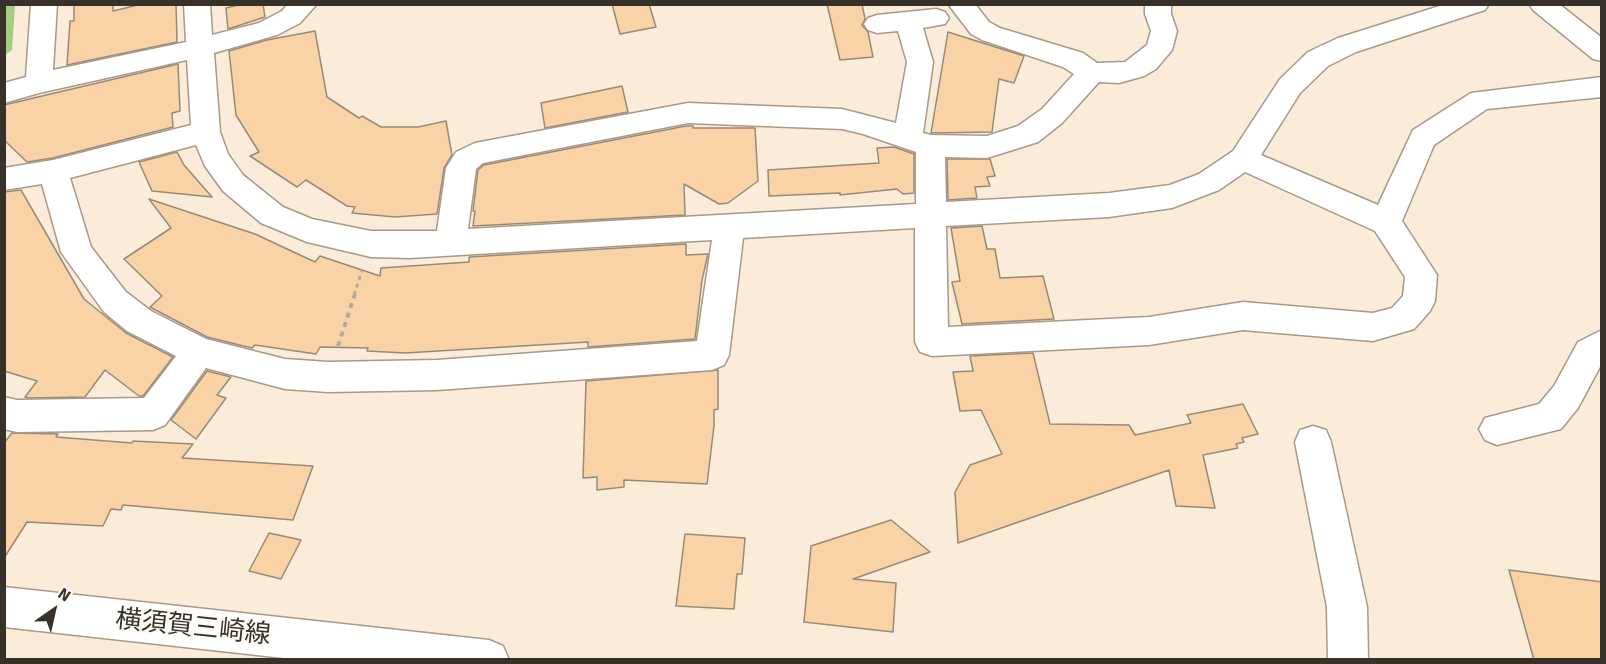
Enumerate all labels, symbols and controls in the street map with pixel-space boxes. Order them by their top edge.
north arrow [24,580,84,640]
text: N [54,584,74,606]
street label: 横須賀三崎線 [114,604,272,652]

